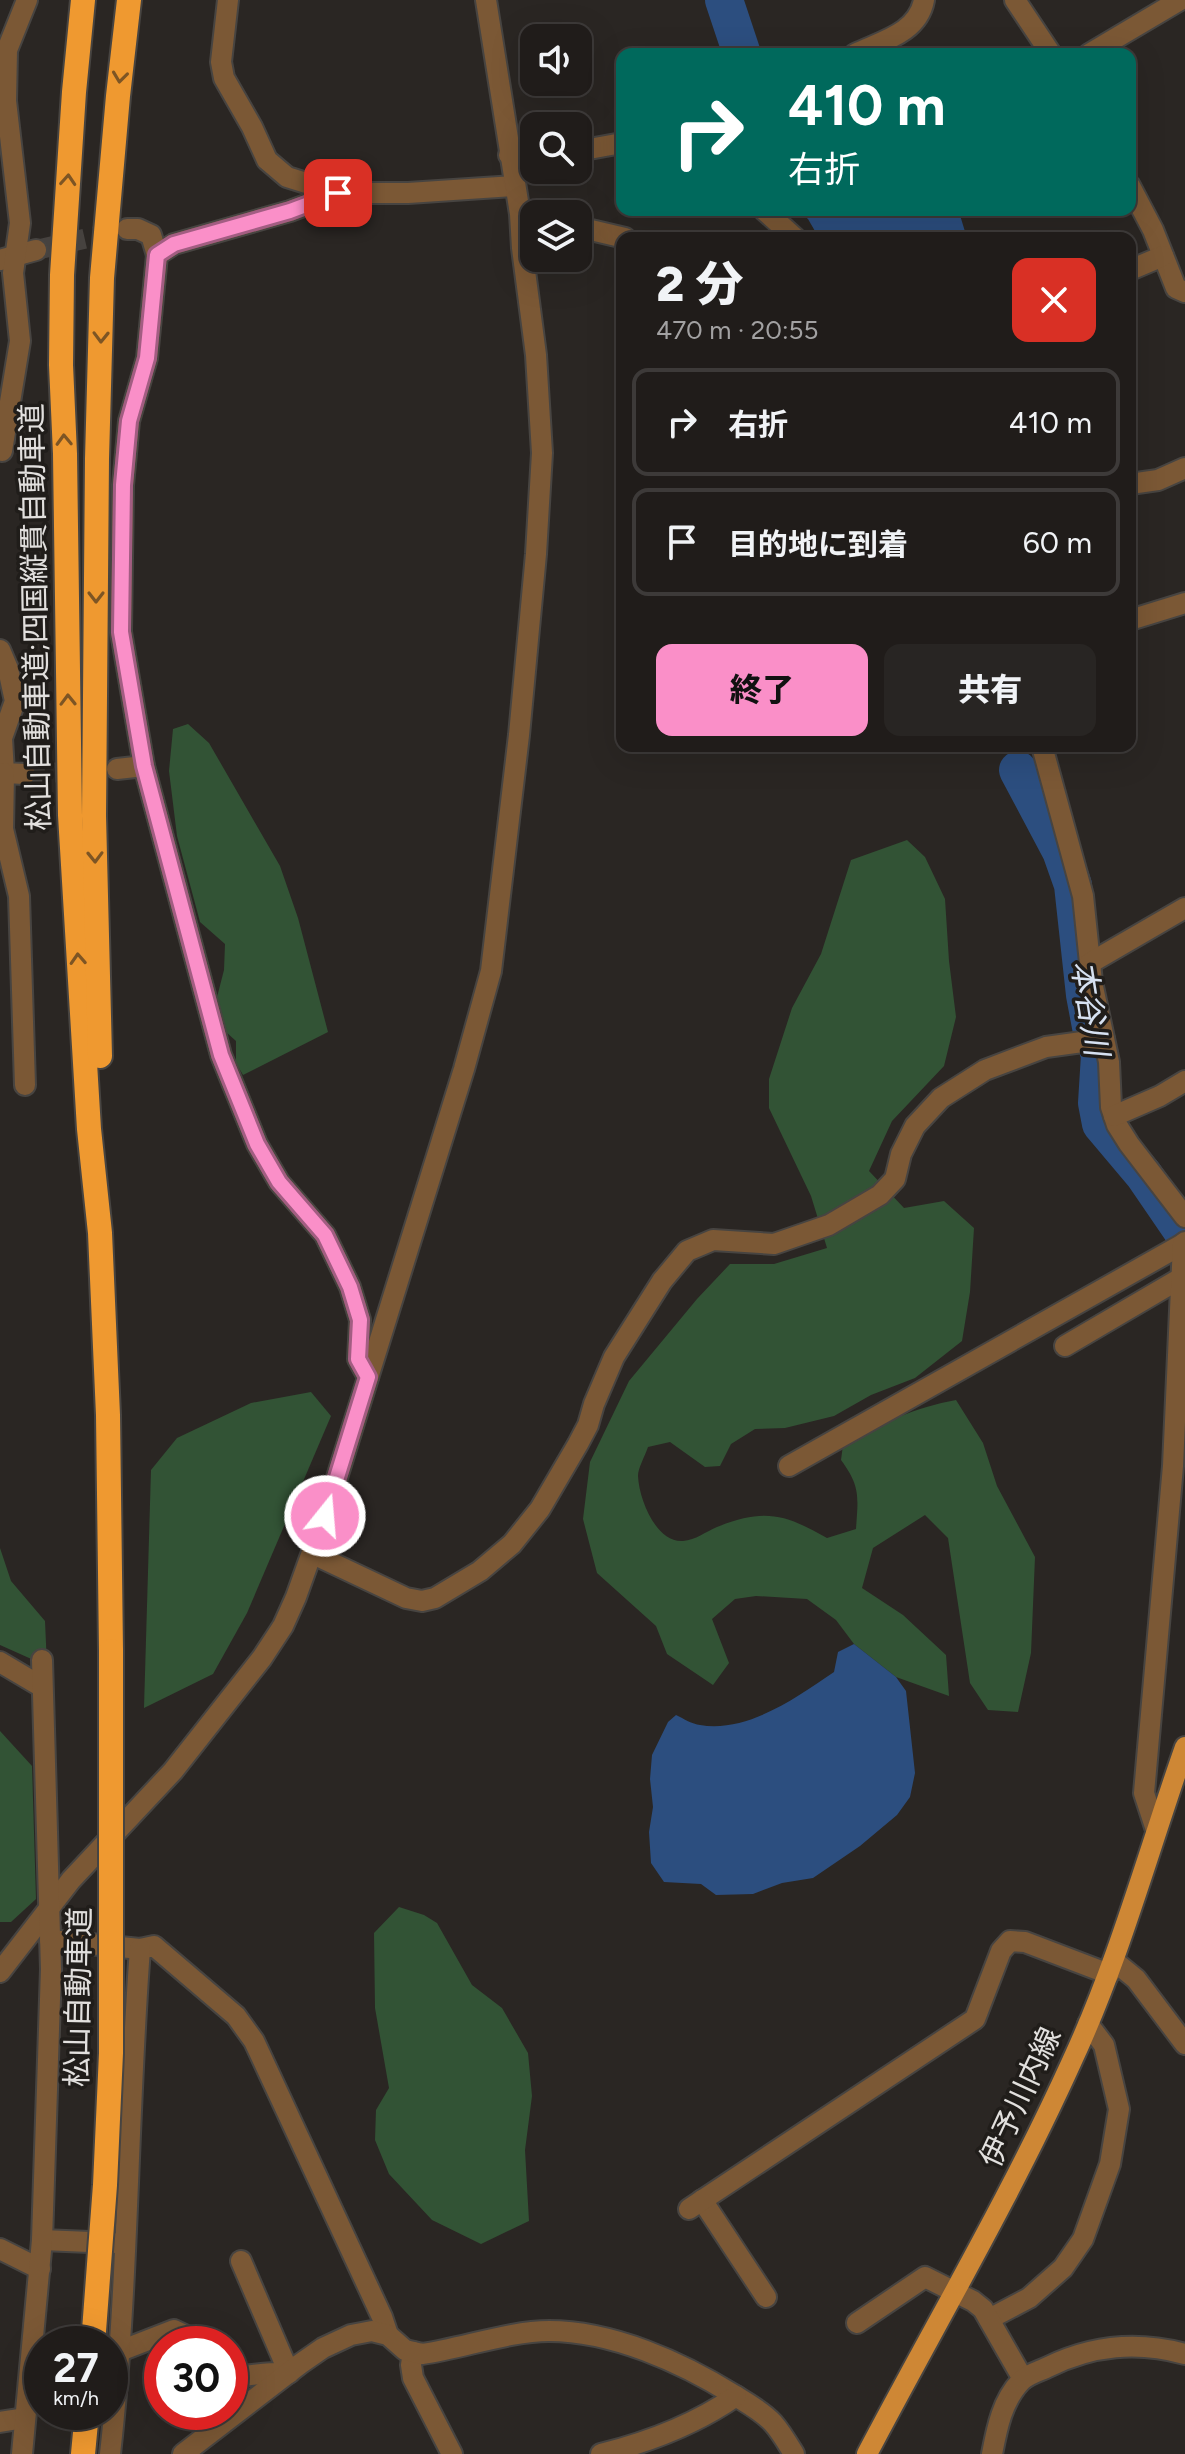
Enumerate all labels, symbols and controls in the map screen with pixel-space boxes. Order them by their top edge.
map controls [520,24,592,272]
button: sound [520,24,592,96]
one-way arrow [112,71,129,84]
text: 410 m [788,72,946,139]
icon: right [656,80,760,184]
button: search [520,112,592,184]
text: 右折 [788,148,860,191]
pin [304,159,372,227]
icon: arrive [316,171,360,215]
one-way arrow [59,173,76,186]
button: layers [520,200,592,272]
text: 2 分 [656,255,743,313]
button: close [1012,258,1096,342]
text: 470 m · 20:55 [656,314,818,346]
one-way arrow [92,331,110,344]
icon: right [660,400,704,444]
street label: 松山自動車道;四国縦貫自動車道 [13,403,57,831]
text: 410 m [1009,404,1092,441]
text: 右折 [728,406,788,443]
one-way arrow [56,433,73,446]
icon: arrive [660,520,704,564]
text: 60 m [1023,524,1092,561]
text: 目的地に到着 [728,526,908,563]
one-way arrow [87,591,105,604]
button: 終了 [656,644,868,736]
button: 共有 [884,644,1096,736]
one-way arrow [60,693,77,706]
one-way arrow [86,851,104,864]
one-way arrow [70,952,87,965]
water label: 本谷川 [1064,958,1117,1061]
position arrow [283,1474,367,1558]
street label: 松山自動車道 [58,1907,98,2087]
street label: 伊予川内線 [972,2021,1068,2173]
speed limit sign: 30 [144,2326,248,2430]
text: 27 [53,2344,99,2392]
text: km/h [53,2386,99,2410]

